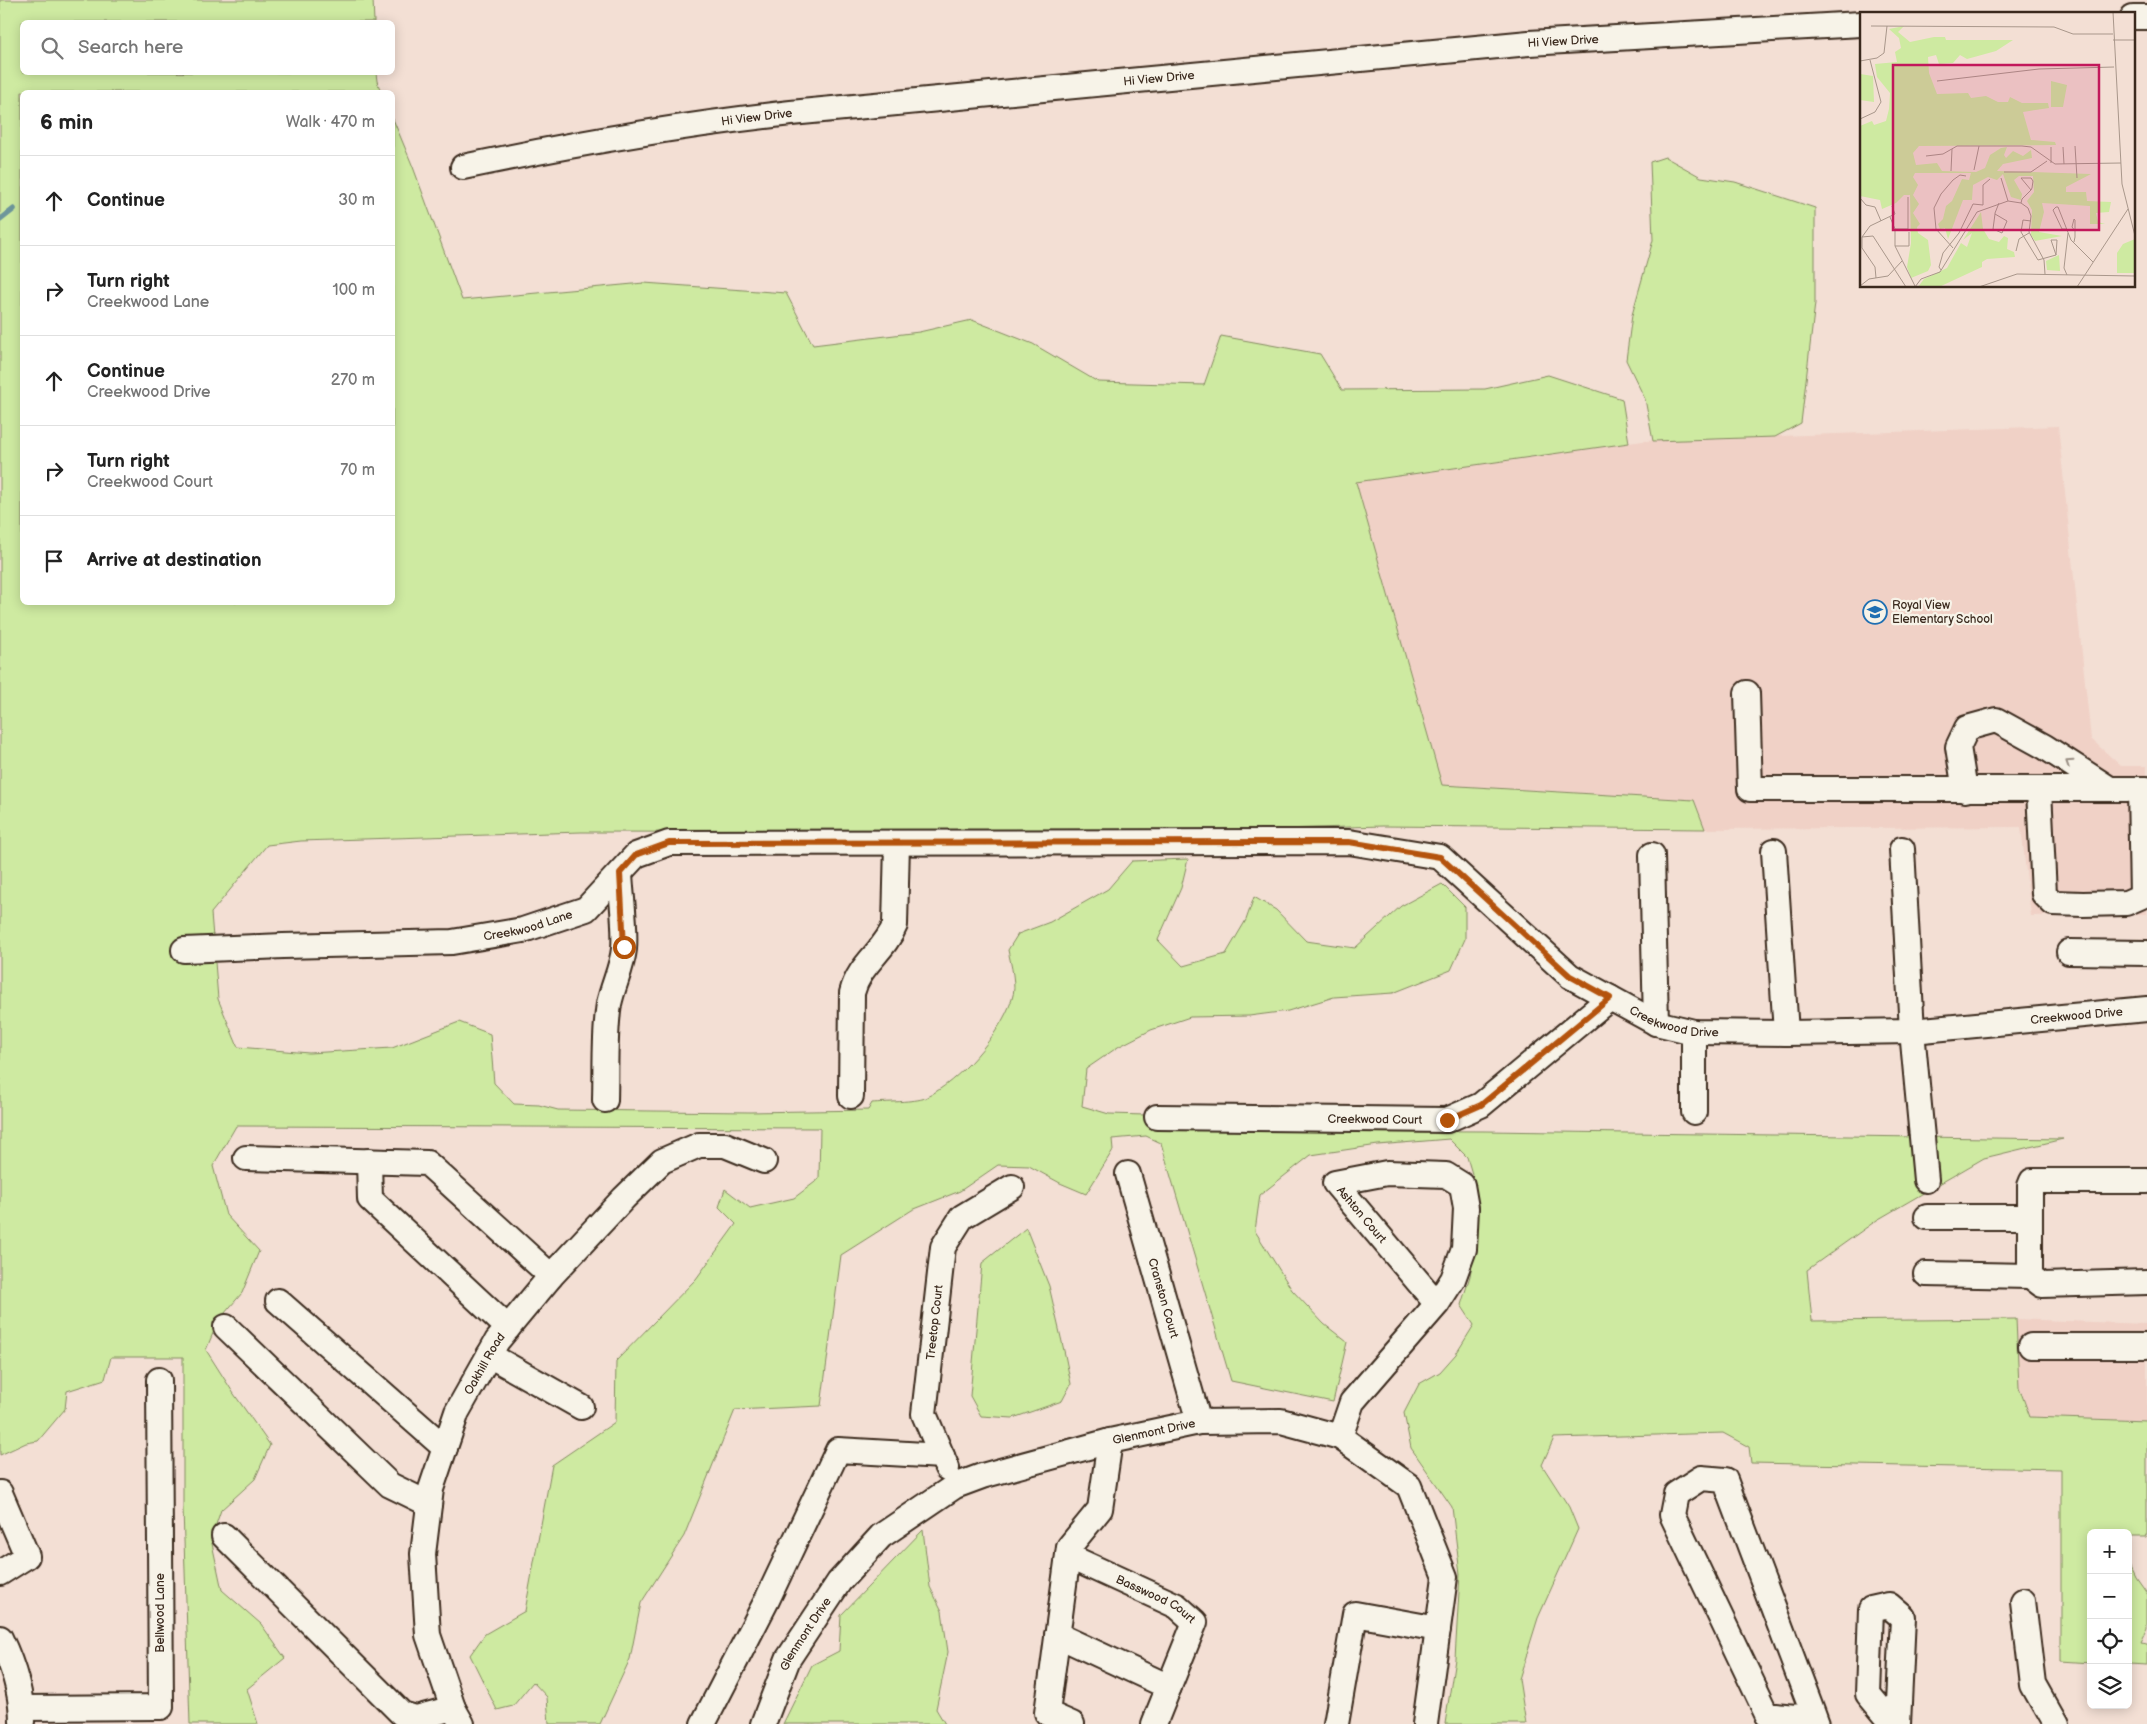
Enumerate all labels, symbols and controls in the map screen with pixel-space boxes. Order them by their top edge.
inset map [1860,12,2134,288]
search box [20,20,395,75]
street label: Hi View Drive [1527,32,1599,51]
icon: search [38,34,66,62]
text: Search here [78,36,183,59]
street label: Hi View Drive [1123,68,1195,89]
street label: Hi View Drive [720,106,793,129]
text: 6 min [40,110,93,135]
text: Walk · 470 m [286,113,375,132]
icon: ahead [40,187,68,215]
text: Continue [87,189,165,212]
text: 30 m [338,191,375,210]
text: Turn right [87,270,170,293]
icon: right [40,277,68,305]
text: 100 m [332,281,375,300]
text: Creekwood Lane [87,293,209,312]
text: Continue [87,360,165,383]
icon: ahead [40,367,68,395]
text: 270 m [331,371,375,390]
text: Creekwood Drive [87,383,211,402]
text: Turn right [87,450,170,473]
icon: right [40,457,68,485]
text: 70 m [340,461,375,480]
text: Creekwood Court [87,473,213,492]
icon: arrive [40,547,68,575]
text: Arrive at destination [87,549,262,572]
place label: Royal View Elementary School [1892,598,1993,627]
school or university icon: Royal View Elementary School [1862,599,1888,625]
one-way arrow [2066,759,2075,769]
street label: Creekwood Lane [482,907,575,945]
route start [613,936,636,959]
street label: Creekwood Drive [1627,1003,1719,1040]
street label: Creekwood Drive [2030,1004,2123,1028]
route end [1436,1109,1459,1132]
street label: Creekwood Court [1328,1112,1423,1128]
street label: Ashton Court [1333,1183,1390,1247]
street label: Cranston Court [1144,1256,1182,1340]
street label: Treetop Court [923,1284,947,1361]
street label: Oakhill Road [461,1330,509,1397]
street label: Glenmont Drive [1111,1416,1197,1448]
map controls [2087,1529,2132,1709]
button: + [2087,1529,2132,1574]
street label: Basswood Court [1113,1572,1199,1627]
street label: Bellwood Lane [153,1573,168,1653]
button: − [2087,1574,2132,1619]
street label: Glenmont Drive [777,1595,835,1673]
button: locate [2087,1619,2132,1664]
button: layers [2087,1664,2132,1709]

